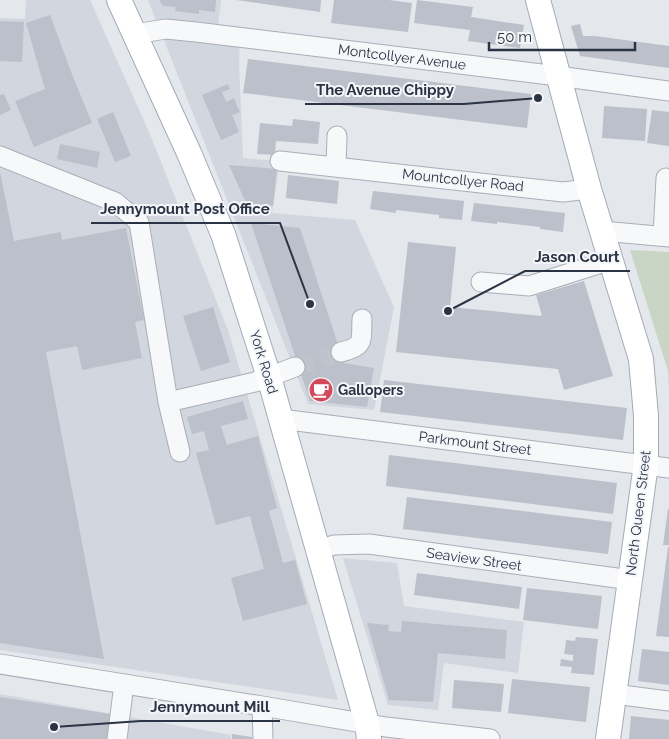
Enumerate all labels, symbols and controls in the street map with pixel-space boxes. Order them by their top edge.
scale bar [489,20,635,52]
text: 50 m [497,28,532,46]
street label: Montcollyer Avenue [337,41,467,73]
callout: The Avenue Chippy [305,74,464,104]
text: The Avenue Chippy [316,81,455,99]
street label: Mountcollyer Road [401,166,525,194]
callout: Jennymount Post Office [91,193,280,223]
text: Jennymount Post Office [100,200,270,218]
callout: Jason Court [525,241,630,271]
text: Jason Court [534,248,620,266]
street label: York Road [247,328,281,396]
cafe icon: Gallopers [308,377,334,403]
place label: Gallopers [338,382,403,398]
street label: Parkmount Street [418,428,532,458]
street label: North Queen Street [622,449,654,577]
street label: Seaview Street [425,544,523,574]
callout: Jennymount Mill [141,691,280,721]
text: Jennymount Mill [150,698,270,716]

